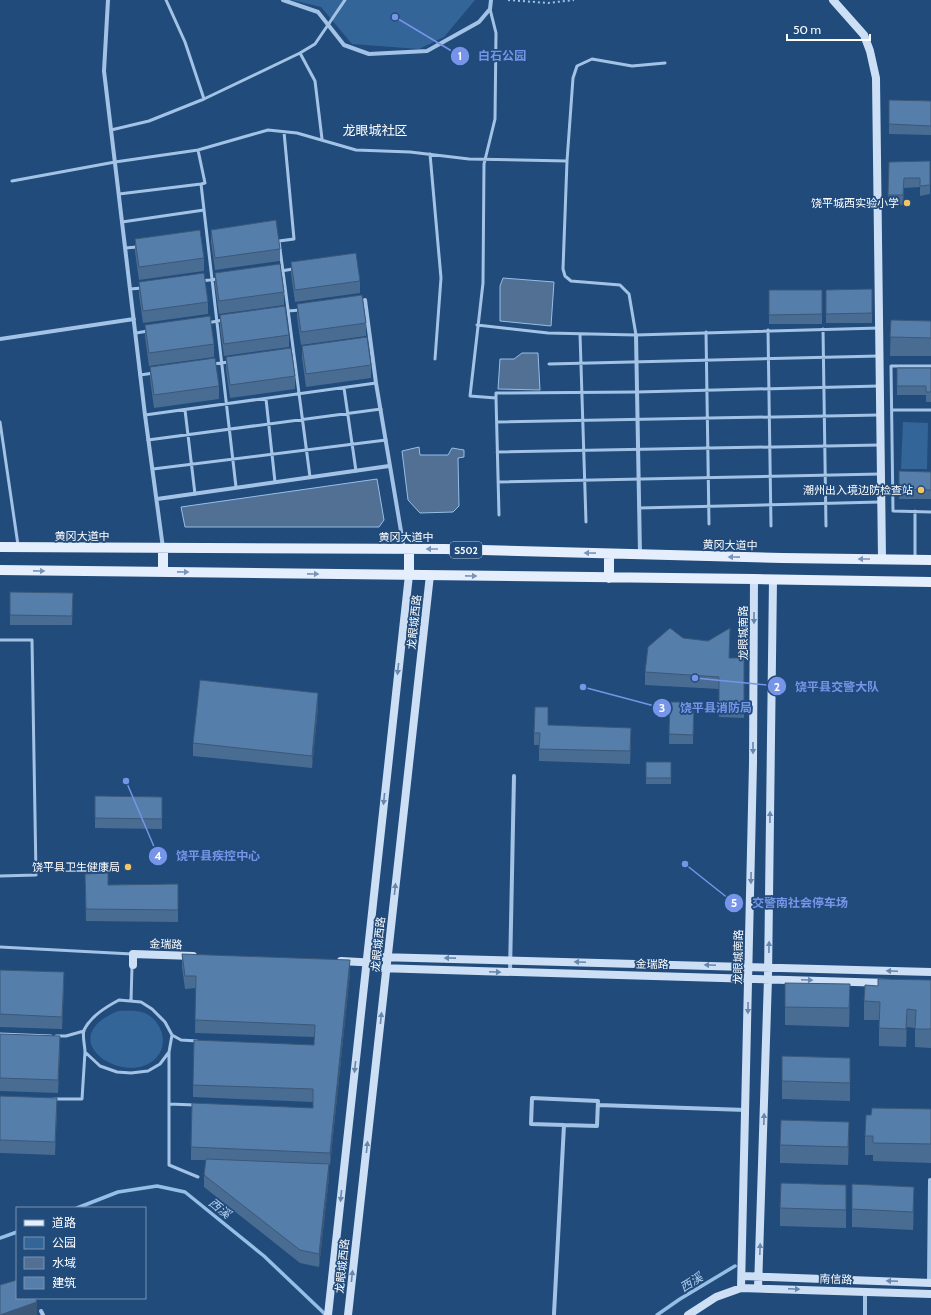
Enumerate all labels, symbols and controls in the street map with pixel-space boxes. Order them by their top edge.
scale bar [787,16,870,42]
text: 50 m [793,22,821,37]
callout: 白石公园 [450,44,534,68]
text: 1 [458,48,462,63]
text: 白石公园 [478,48,526,63]
district label: 龙眼城社区 [342,122,408,138]
place label: 饶平城西实验小学 [811,196,899,210]
marker: 饶平城西实验小学 [902,198,912,208]
place label: 潮州出入境边防检查站 [803,483,913,497]
marker: 潮州出入境边防检查站 [916,485,926,495]
street label: 黄冈大道中 [55,529,110,543]
street label: 黄冈大道中 [379,530,434,544]
street label: 黄冈大道中 [702,538,758,552]
road number: S502 [450,542,482,558]
one-way arrow [425,546,438,552]
one-way arrow [583,550,596,556]
one-way arrow [727,554,740,560]
one-way arrow [857,556,870,562]
one-way arrow [33,568,46,574]
one-way arrow [177,569,190,575]
one-way arrow [307,571,320,577]
one-way arrow [465,572,477,579]
street label: 龙眼城西路 [404,594,424,650]
street label: 龙眼城南路 [736,606,750,661]
one-way arrow [751,612,757,625]
one-way arrow [395,663,402,675]
callout: 饶平县交警大队 [767,674,887,698]
text: 2 [774,679,780,694]
text: 饶平县交警大队 [795,679,879,694]
callout: 饶平县消防局 [652,696,760,720]
text: 3 [659,700,665,715]
text: 饶平县消防局 [680,700,752,715]
one-way arrow [750,742,756,755]
one-way arrow [381,793,387,805]
one-way arrow [767,810,773,823]
callout: 饶平县疾控中心 [148,844,268,868]
text: 4 [154,848,162,863]
text: 饶平县疾控中心 [176,848,260,863]
place label: 饶平县卫生健康局 [32,860,120,874]
marker: 饶平县卫生健康局 [123,862,133,872]
one-way arrow [747,872,754,884]
one-way arrow [392,883,399,895]
callout: 交警南社会停车场 [724,891,856,915]
text: 5 [731,895,737,910]
text: 交警南社会停车场 [752,895,848,910]
street label: 龙眼城西路 [368,916,388,972]
street label: 龙眼城南路 [731,929,745,985]
street label: 金瑞路 [149,936,183,952]
one-way arrow [766,940,772,953]
one-way arrow [444,955,456,962]
street label: 金瑞路 [635,957,669,971]
one-way arrow [573,959,586,965]
one-way arrow [704,962,716,969]
one-way arrow [489,968,501,975]
one-way arrow [885,968,898,974]
one-way arrow [801,977,814,983]
one-way arrow [745,1002,751,1015]
one-way arrow [378,1012,384,1024]
one-way arrow [352,1061,358,1073]
one-way arrow [761,1112,767,1125]
one-way arrow [363,1141,370,1153]
one-way arrow [337,1190,344,1202]
water label: 西溪 [206,1195,236,1223]
legend [16,1207,146,1299]
text: 道路 [52,1215,76,1230]
text: 公园 [52,1235,76,1250]
street label: 龙眼城西路 [332,1238,352,1294]
one-way arrow [756,1243,763,1255]
text: 水域 [52,1255,76,1270]
water label: 西溪 [677,1268,707,1295]
one-way arrow [349,1270,355,1282]
street label: 南信路 [819,1271,853,1287]
text: 建筑 [52,1275,76,1290]
one-way arrow [886,1277,898,1284]
one-way arrow [788,1286,801,1292]

